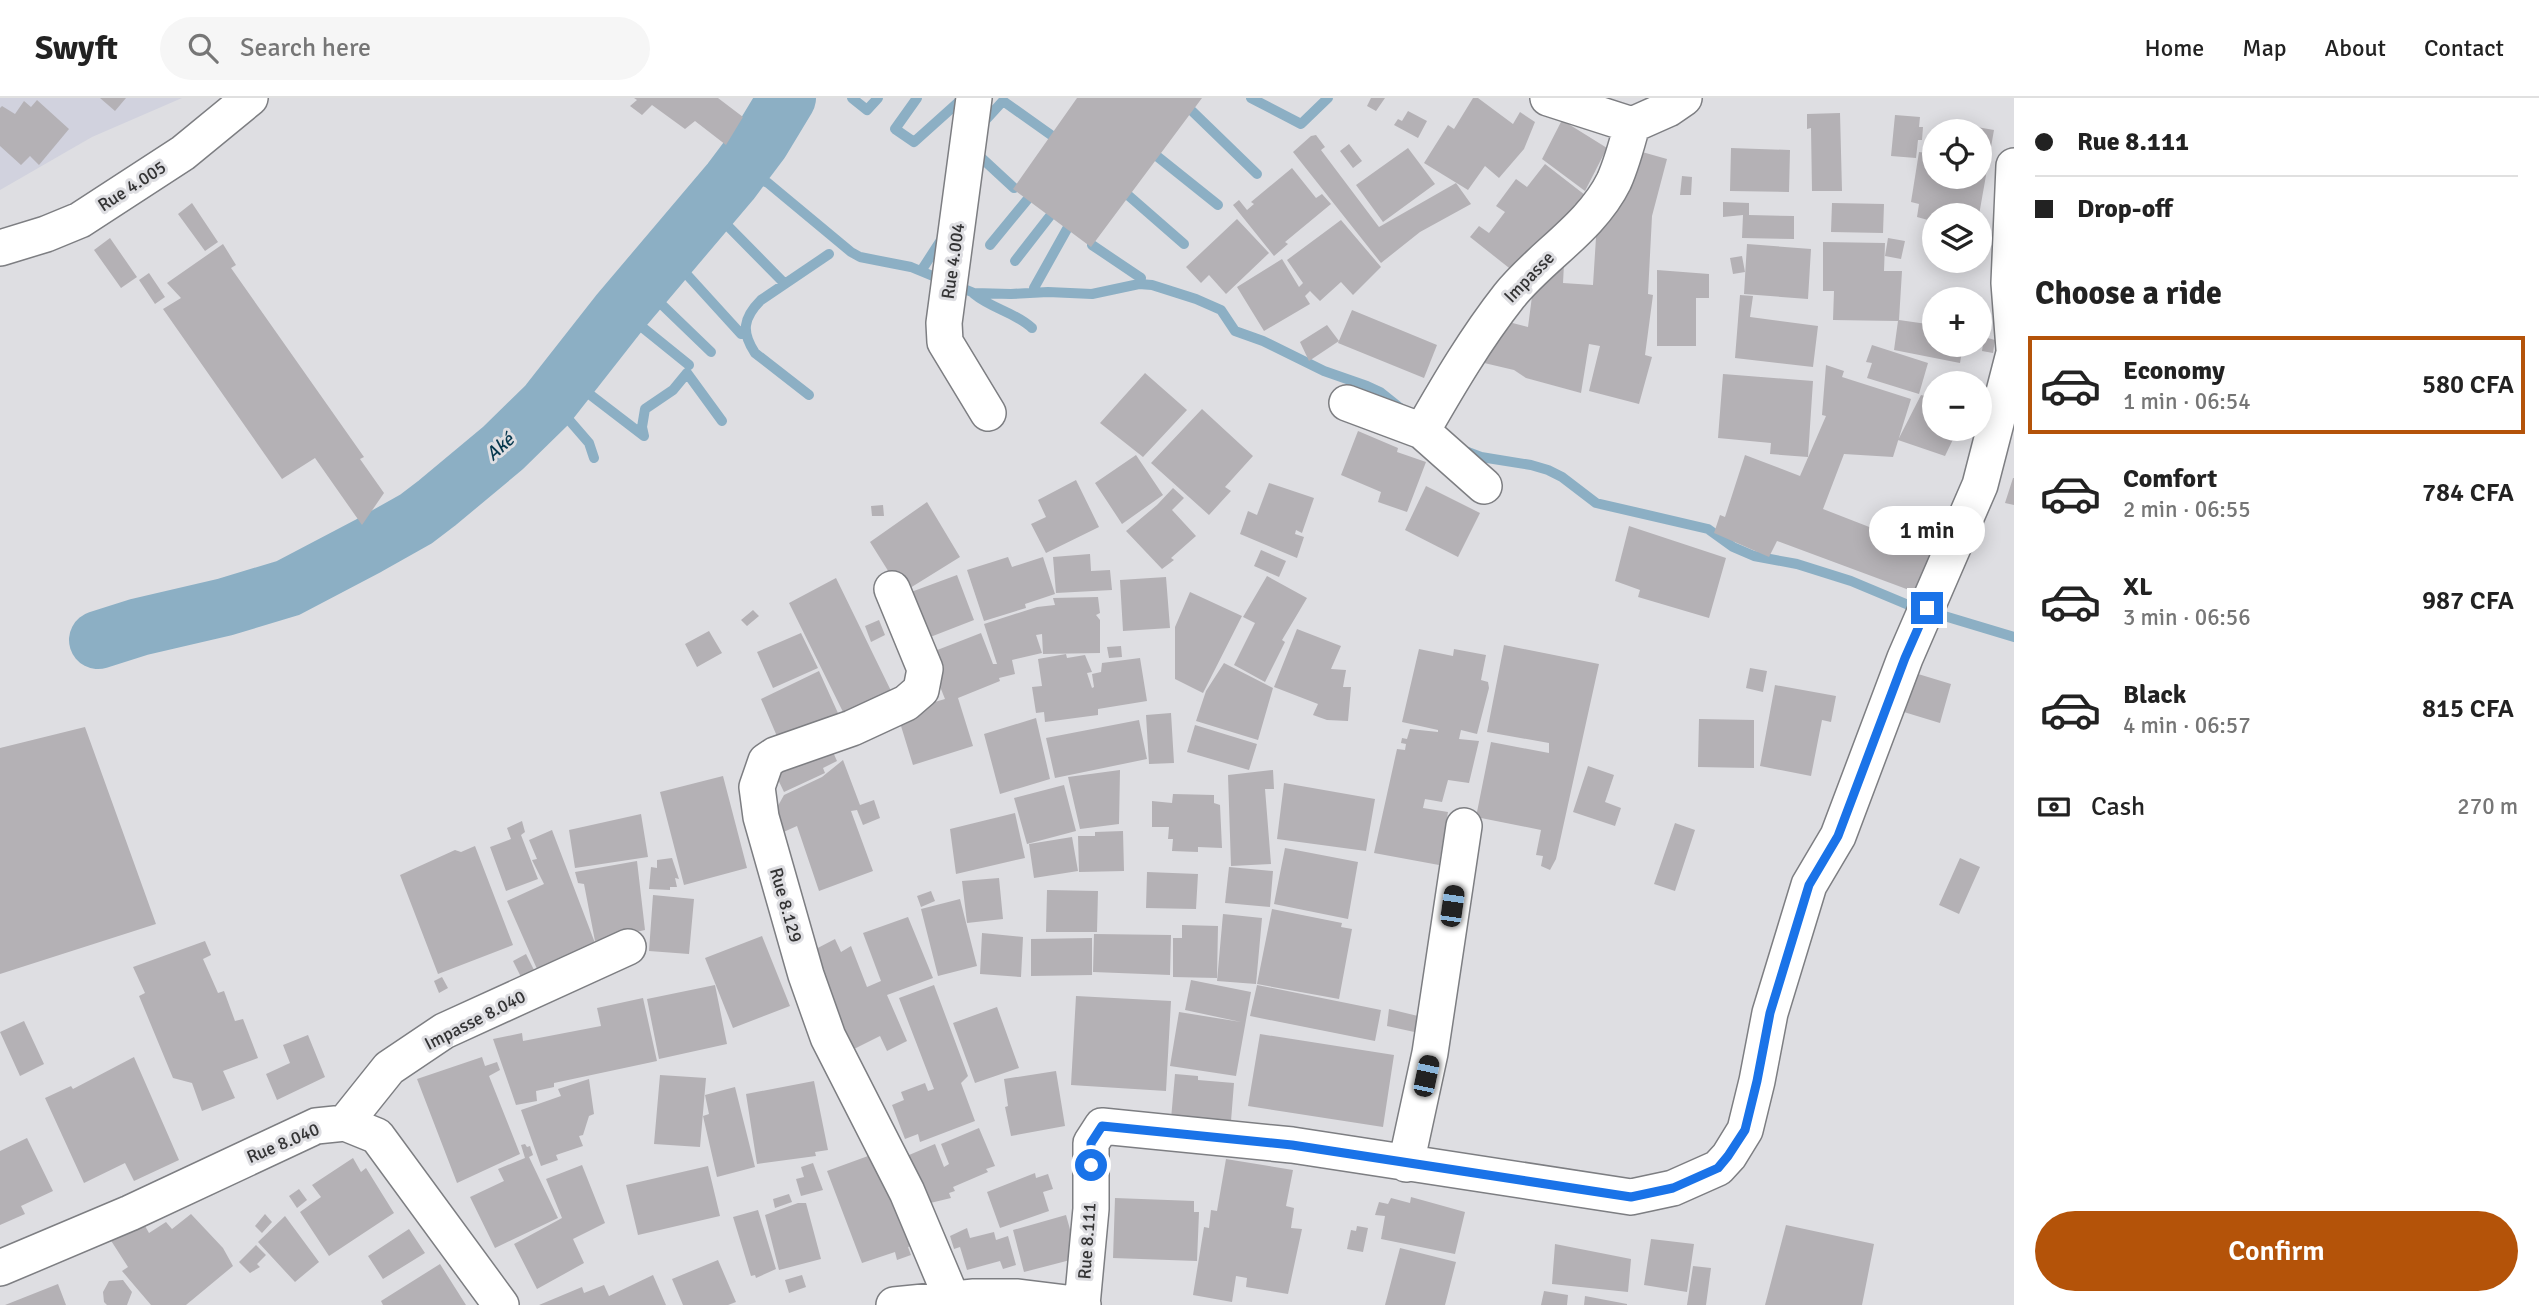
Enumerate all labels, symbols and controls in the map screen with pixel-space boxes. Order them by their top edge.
search box [160,17,650,80]
text: Swyft [35,28,118,69]
icon: search [184,29,222,67]
text: Search here [240,32,371,64]
text: Home [2144,33,2204,63]
text: Map [2242,33,2287,63]
text: About [2325,33,2386,63]
text: Contact [2424,33,2504,63]
map controls [1922,119,1992,441]
button: locate [1922,119,1992,189]
text: Rue 8.111 [2077,126,2189,158]
street label: Rue 4.005 [94,156,170,216]
text: Drop-off [2077,193,2173,225]
button: layers [1922,203,1992,273]
street label: Rue 4.004 [937,221,969,301]
street label: Impasse [1499,247,1559,307]
text: Choose a ride [2035,274,2222,313]
button: + [1922,287,1992,357]
icon: car [2039,354,2102,417]
text: Economy [2123,355,2225,387]
text: 580 CFA [2422,369,2514,401]
button: − [1922,371,1992,441]
text: 1 min · 06:54 [2123,387,2251,416]
water label: Aké [481,427,520,466]
icon: car [2039,462,2102,525]
text: Comfort [2123,463,2217,495]
text: 784 CFA [2422,477,2514,509]
text: 2 min · 06:55 [2123,495,2251,524]
callout: 1 min [1869,506,1985,556]
text: 1 min [1899,516,1955,545]
icon: car [2039,570,2102,633]
text: XL [2123,571,2153,603]
text: 987 CFA [2422,585,2514,617]
route end [1911,592,1943,624]
text: 3 min · 06:56 [2123,603,2251,632]
icon: car [2039,678,2102,741]
text: Black [2123,679,2186,711]
text: 815 CFA [2422,693,2514,725]
text: 4 min · 06:57 [2123,711,2251,740]
icon: cash [2035,788,2073,826]
text: Cash [2091,791,2145,823]
text: 270 m [2457,792,2518,821]
street label: Rue 8.129 [765,865,807,945]
car [1439,884,1466,928]
street label: Impasse 8.040 [421,985,529,1055]
car [1412,1053,1441,1099]
street label: Rue 8.040 [243,1118,323,1168]
route start [1075,1149,1107,1181]
street label: Rue 8.111 [1073,1202,1101,1280]
button: Confirm [2035,1211,2518,1291]

